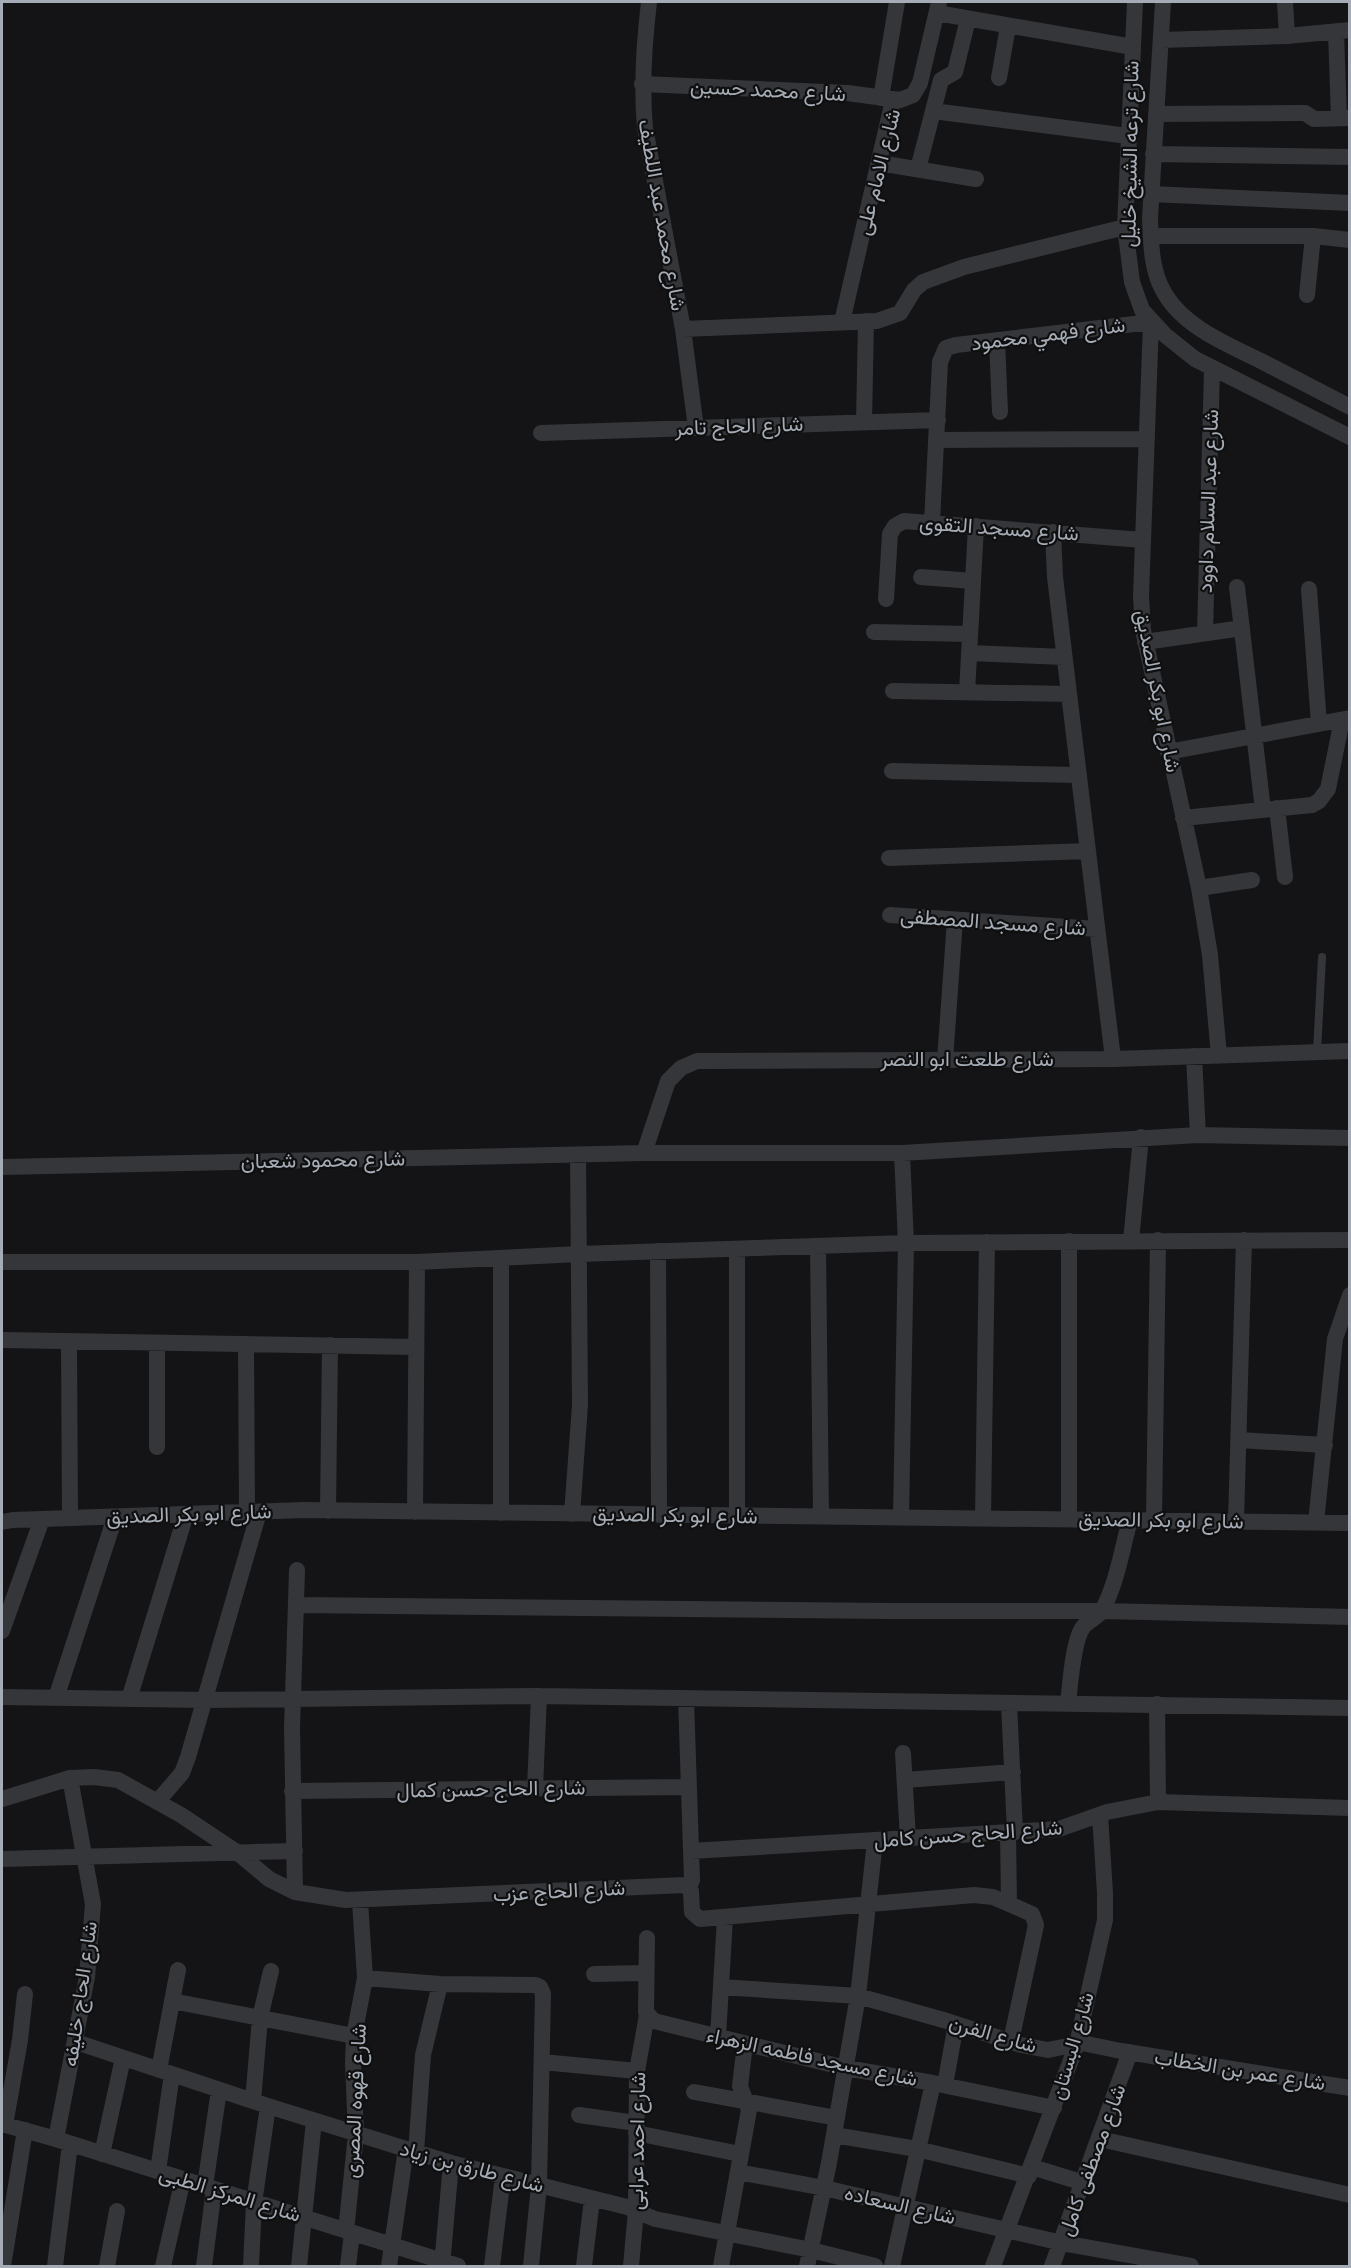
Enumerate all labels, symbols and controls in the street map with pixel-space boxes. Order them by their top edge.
street label: شارع ترعه الشيخ خليل [1116,60,1147,248]
street label: شارع محمد حسين [689,74,847,109]
street label: شارع الامام على [851,106,908,238]
street label: شارع محمد عبد اللطيف [630,117,691,313]
street label: شارع فهمي محمود [970,313,1127,360]
street label: شارع عبد السلام داوود [1193,409,1226,593]
street label: شارع الحاج تامر [673,412,804,443]
street label: شارع مسجد التقوى [918,510,1080,549]
street label: شارع ابو بكر الصديق [1127,608,1186,775]
street label: شارع مسجد المصطفى [899,904,1087,943]
street label: شارع طلعت ابو النصر [879,1047,1054,1074]
street label: شارع محمود شعبان [240,1147,406,1176]
street label: شارع ابو بكر الصديق [106,1499,272,1532]
street label: شارع ابو بكر الصديق [592,1502,758,1531]
street label: شارع ابو بكر الصديق [1078,1507,1244,1536]
street label: شارع الحاج حسن كمال [396,1775,586,1806]
street label: شارع الحاج حسن كامل [873,1815,1063,1856]
street label: شارع الحاج عزب [492,1876,626,1909]
street label: شارع الحاج خليفه [58,1920,105,2069]
street label: شارع البستان [1045,1989,1102,2103]
street label: شارع الفرن [945,2010,1040,2061]
street label: شارع قهوه المصرى [339,2023,374,2179]
street label: شارع مسجد فاطمه الزهراء [704,2023,920,2094]
street label: شارع عمر بن الخطاب [1152,2045,1327,2098]
street label: شارع احمد عرابى [624,2072,653,2211]
street label: شارع مصطفى كامل [1053,2081,1133,2240]
street label: شارع طارق بن زياد [397,2136,547,2201]
street label: شارع المركز الطبى [156,2161,304,2230]
street label: شارع السعاده [841,2181,958,2232]

